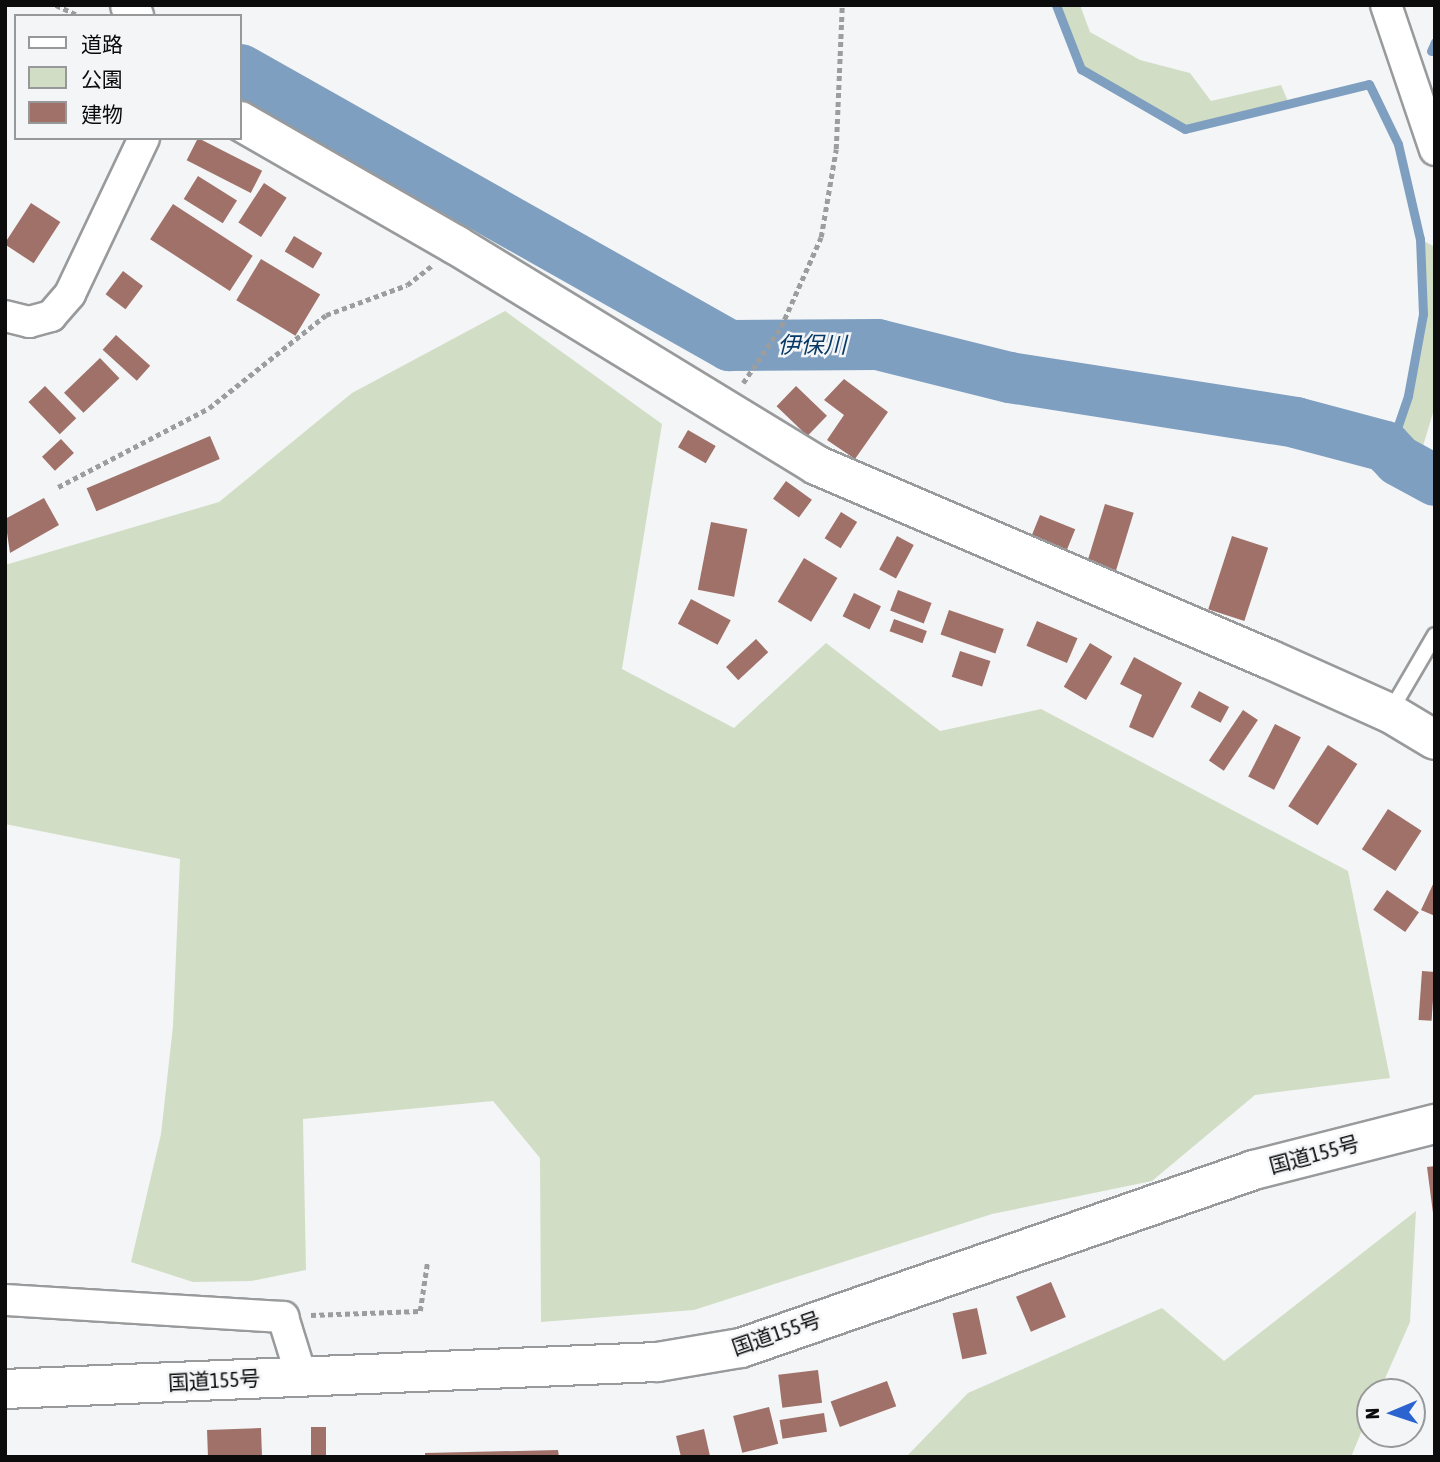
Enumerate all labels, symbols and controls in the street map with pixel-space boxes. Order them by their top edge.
legend [14,14,242,140]
text: 道路 [81,32,123,56]
text: 公園 [81,67,123,91]
text: 建物 [81,102,123,126]
water label: 伊保川 [778,331,846,359]
street label: 国道155号 [1266,1130,1362,1178]
street label: 国道155号 [728,1306,824,1360]
street label: 国道155号 [167,1365,261,1395]
north arrow [1356,1378,1426,1448]
text: N [1361,1408,1383,1420]

